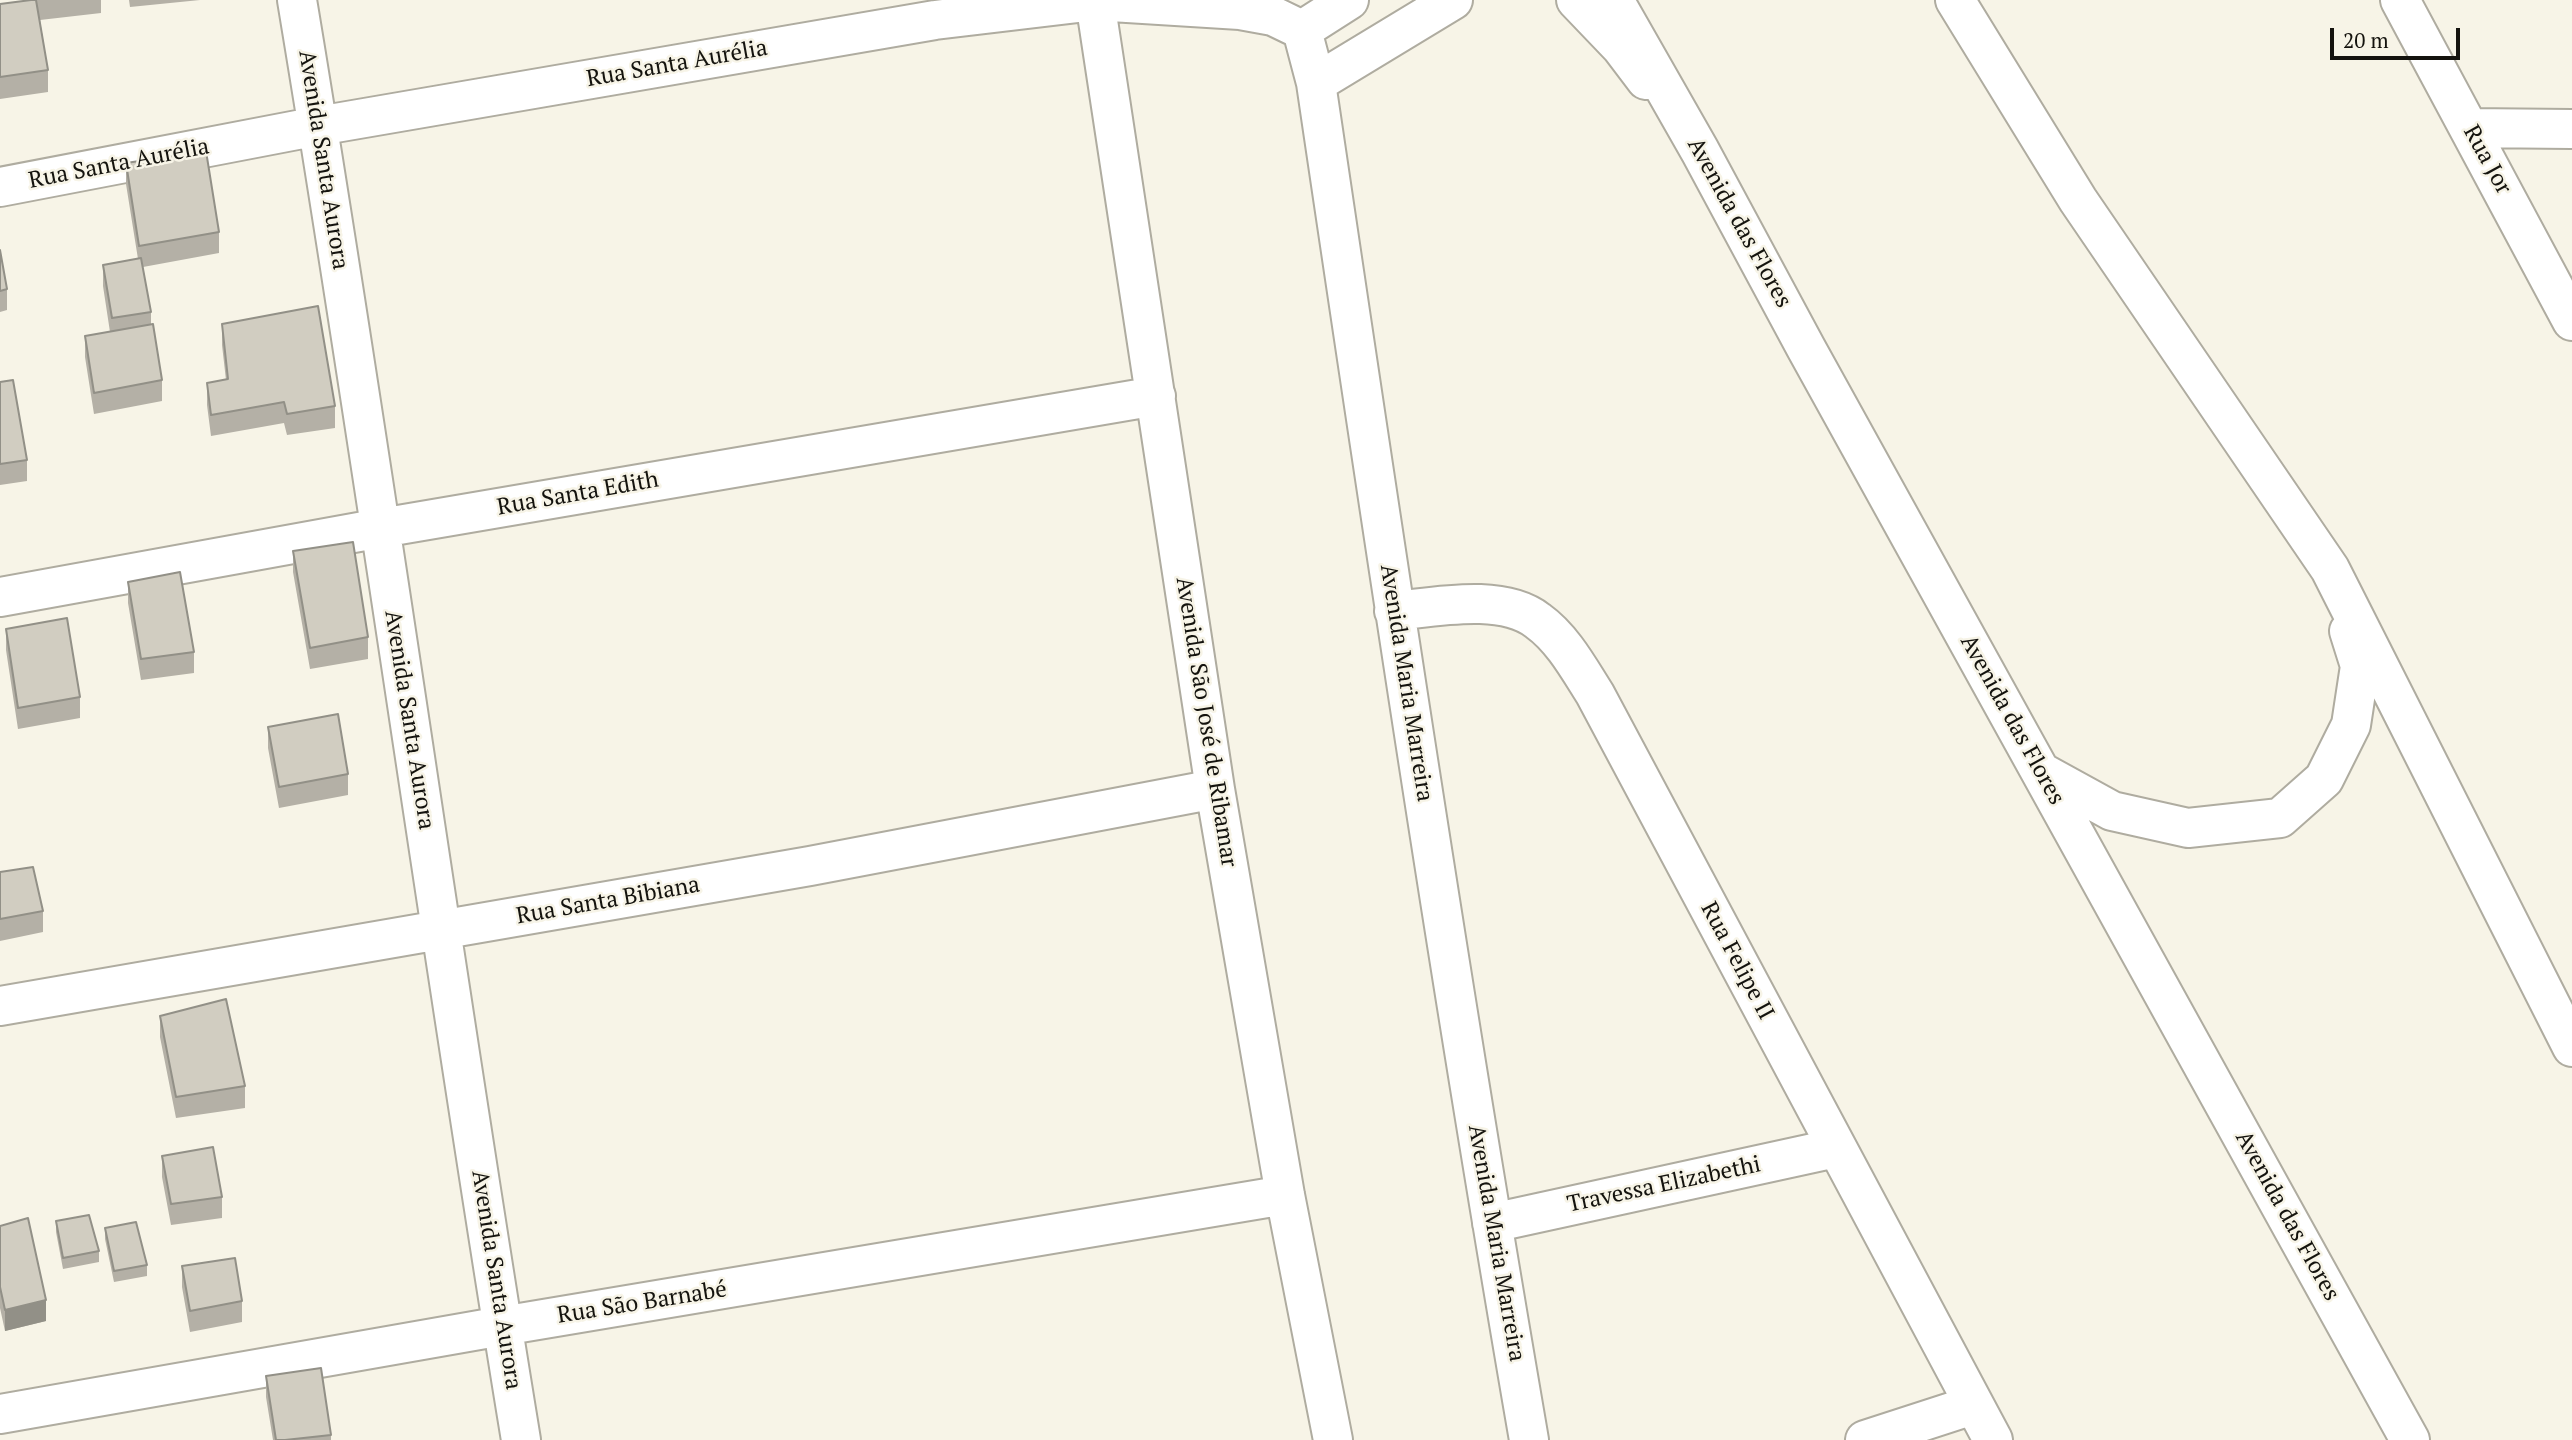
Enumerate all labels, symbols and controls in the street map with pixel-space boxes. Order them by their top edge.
scale bar [2334,14,2464,58]
text: 20 m [2343,26,2389,54]
street label: Rua Santa Aurélia [584,35,770,93]
street label: Avenida Santa Aurora [292,48,354,272]
street label: Rua Jor [2457,121,2517,199]
street label: Rua Santa Aurélia [26,133,212,195]
street label: Avenida das Flores [1681,133,1797,313]
street label: Rua Santa Edith [495,466,661,522]
street label: Avenida Maria Marreira [1374,562,1438,804]
street label: Avenida São José de Ribamar [1169,575,1243,869]
street label: Avenida Santa Aurora [378,608,440,832]
street label: Avenida das Flores [1954,630,2070,810]
street label: Rua Santa Bibiana [514,871,702,931]
street label: Rua Felipe II [1694,897,1780,1025]
street label: Avenida Maria Marreira [1462,1122,1530,1364]
street label: Avenida das Flores [2229,1126,2345,1306]
street label: Travessa Elizabethi [1565,1151,1763,1219]
street label: Avenida Santa Aurora [465,1168,527,1392]
street label: Rua São Barnabé [555,1276,729,1330]

